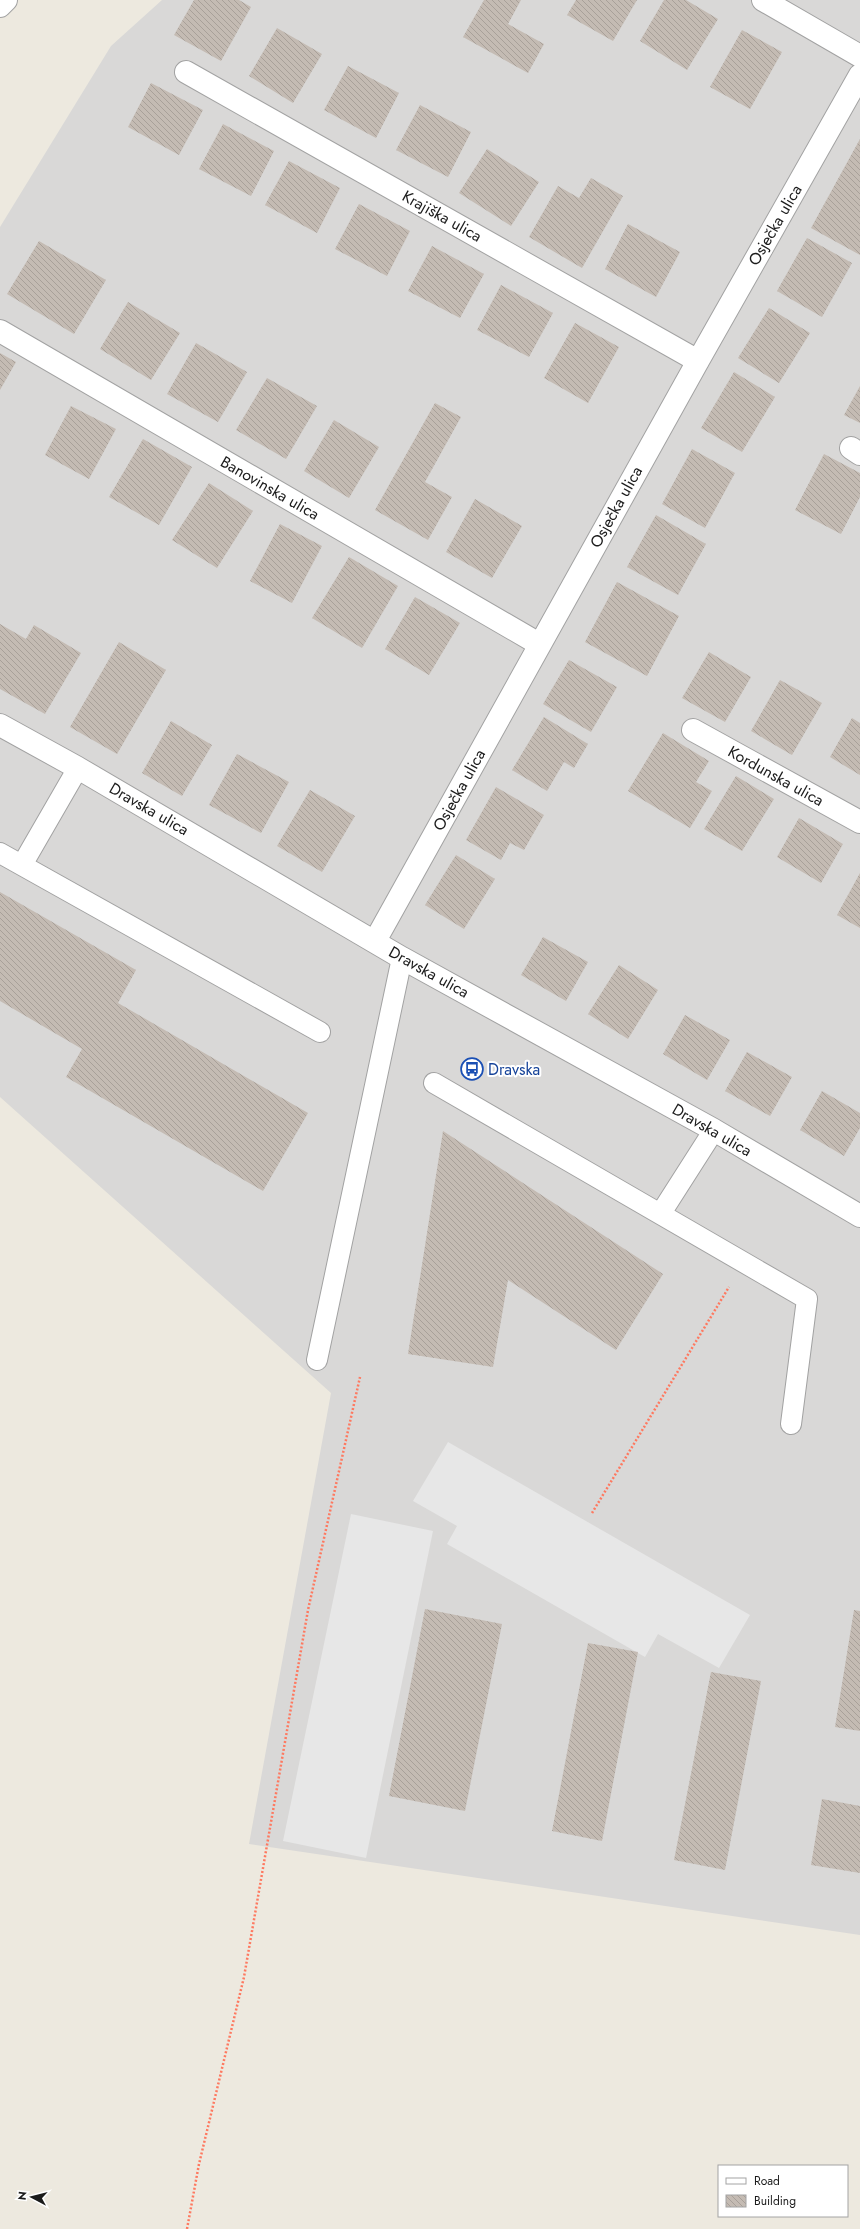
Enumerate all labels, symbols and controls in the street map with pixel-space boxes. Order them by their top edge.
street label: Osječka ulica [743,180,807,270]
street label: Krajiška ulica [398,185,486,247]
street label: Banovinska ulica [216,450,324,526]
street label: Osječka ulica [584,462,648,552]
street label: Kordunska ulica [724,740,828,812]
street label: Osječka ulica [427,745,491,835]
street label: Dravska ulica [105,777,193,841]
street label: Dravska ulica [385,940,473,1004]
bus stop icon: Dravska [459,1056,485,1082]
place label: Dravska [488,1058,540,1081]
street label: Dravska ulica [668,1098,756,1162]
legend [718,2165,848,2217]
text: Road [754,2172,780,2190]
north arrow [12,2177,52,2217]
text: N [14,2190,31,2201]
text: Building [754,2192,796,2210]

